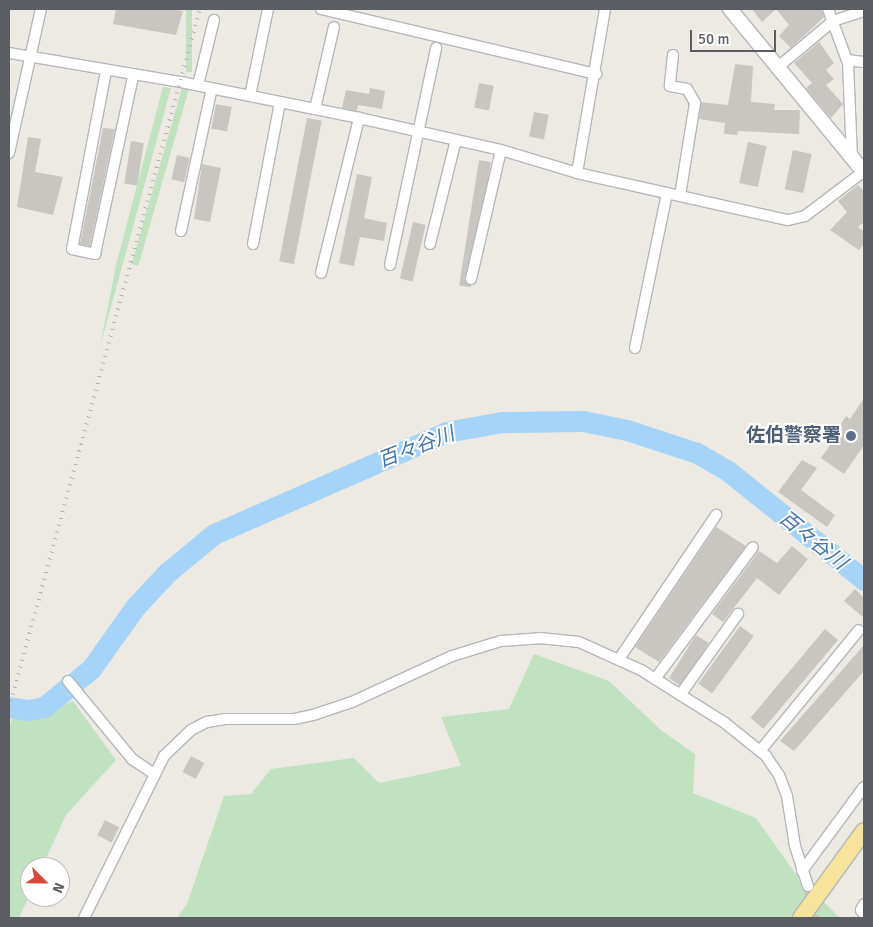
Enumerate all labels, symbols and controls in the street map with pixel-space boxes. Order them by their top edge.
scale bar [693,20,779,52]
text: 50 m [698,30,729,48]
water label: 百々谷川 [374,421,458,473]
place label: 佐伯警察署 [746,425,841,447]
marker: 佐伯警察署 [845,430,857,442]
water label: 百々谷川 [774,506,852,574]
north arrow [20,857,70,907]
text: N [49,880,68,895]

